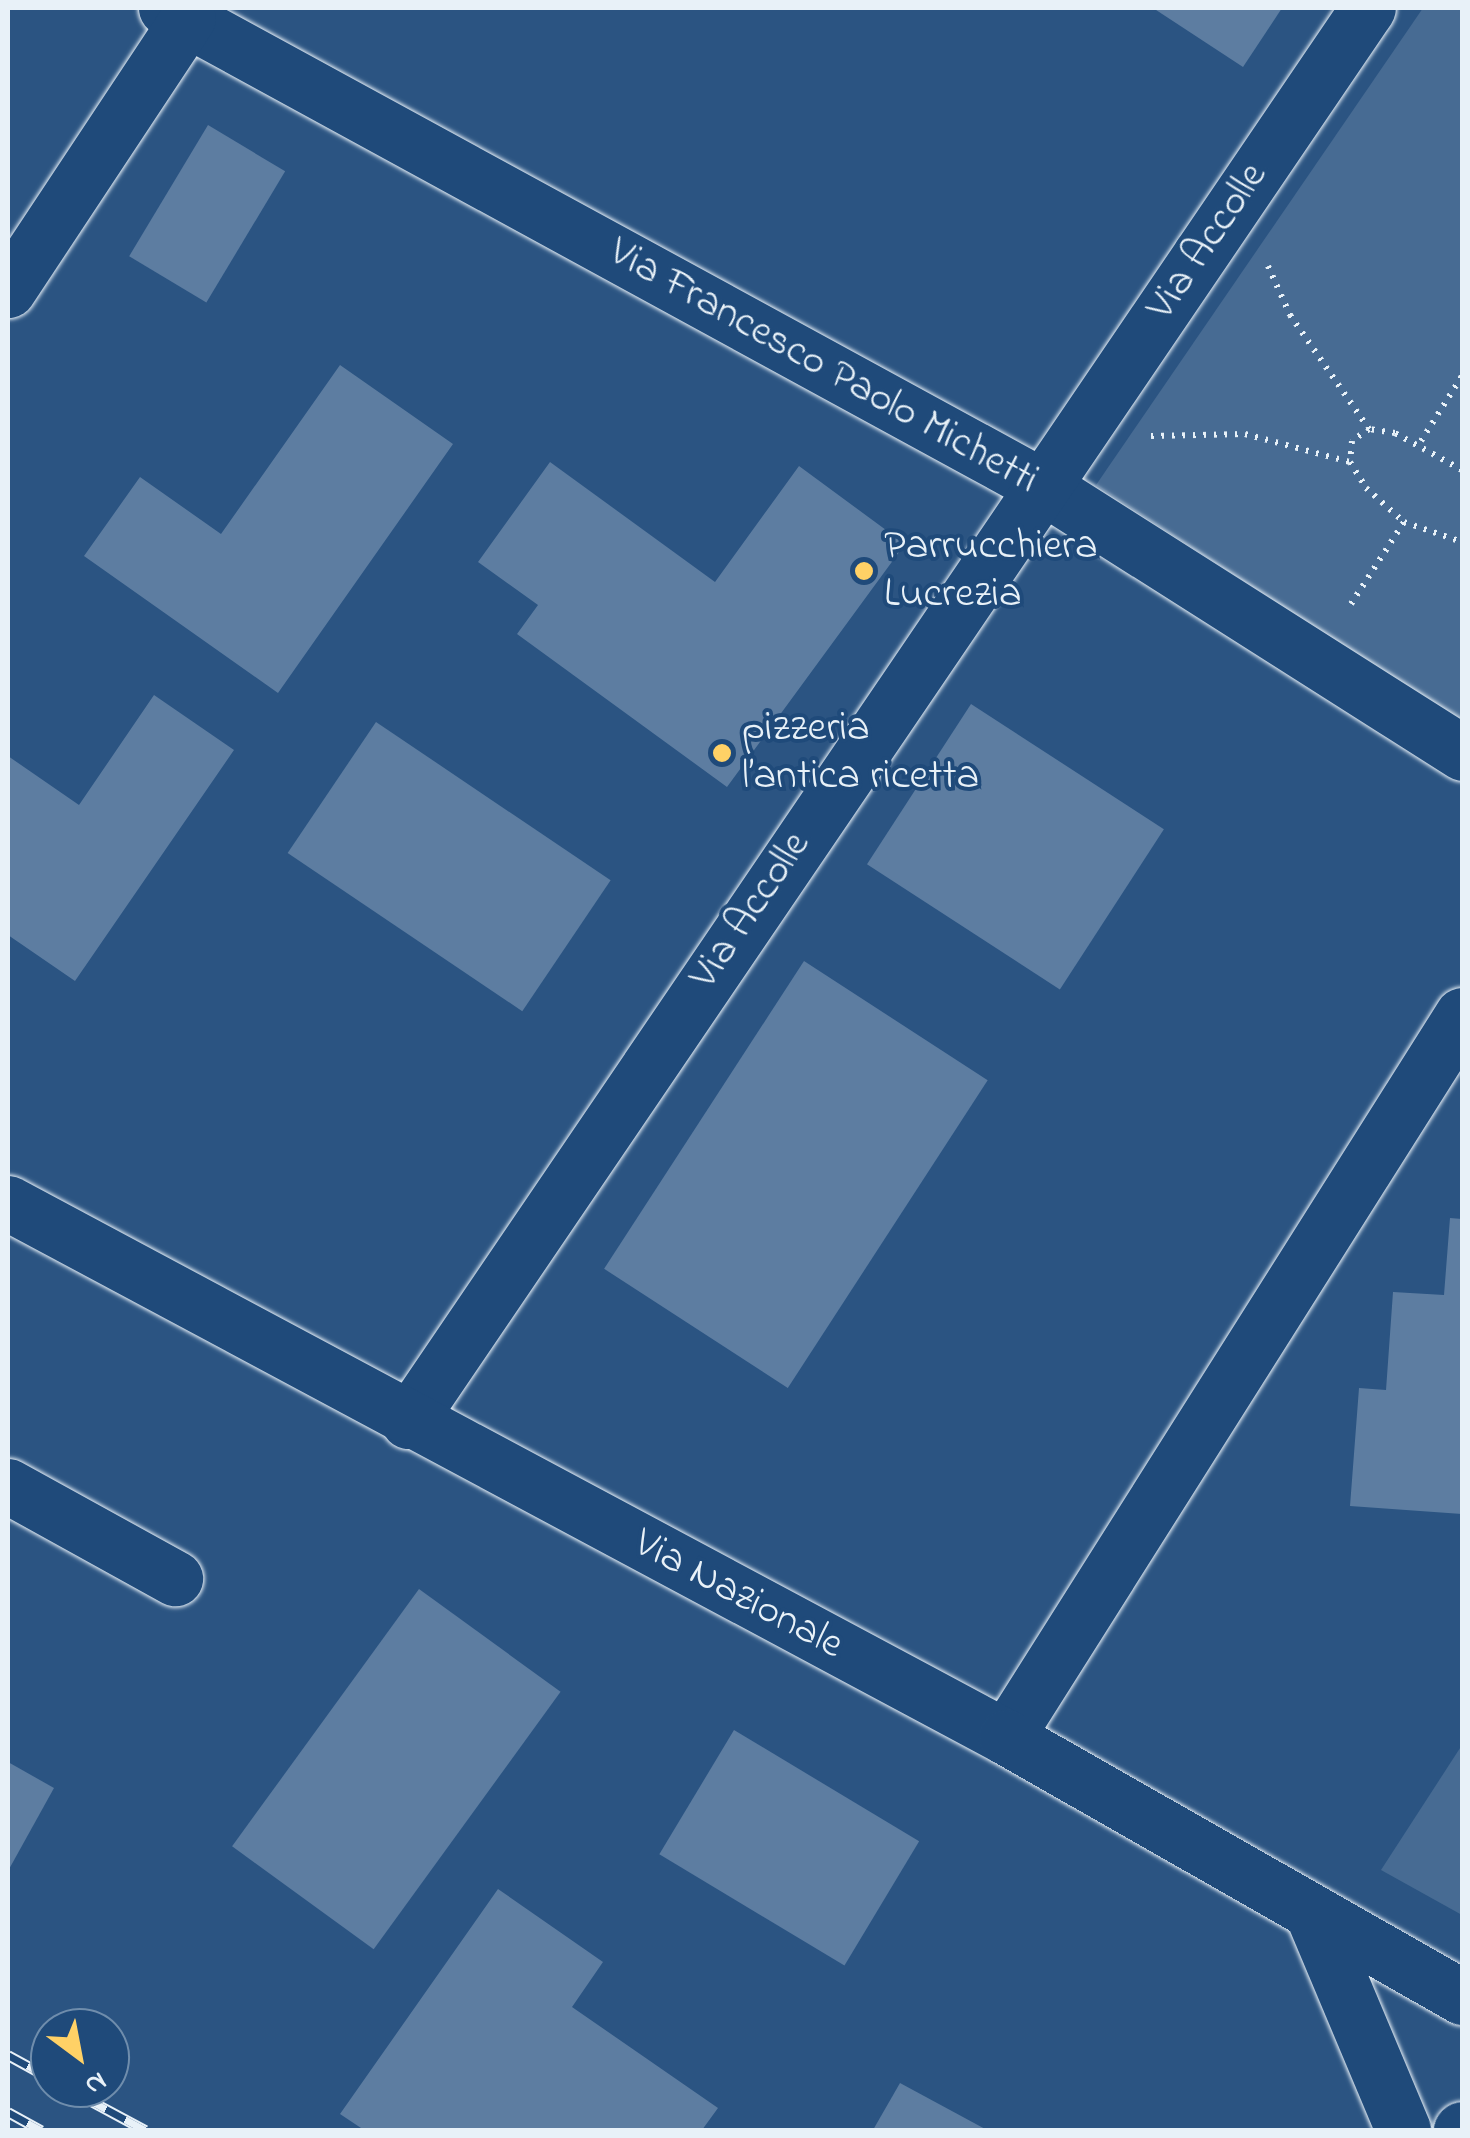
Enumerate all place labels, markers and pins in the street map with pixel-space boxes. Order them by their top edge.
place label: Parrucchiera Lucrezia [884,522,1098,620]
marker: Parrucchiera Lucrezia [853,560,875,582]
place label: pizzeria l’antica ricetta [742,704,979,802]
marker: pizzeria l’antica ricetta [711,742,733,764]

